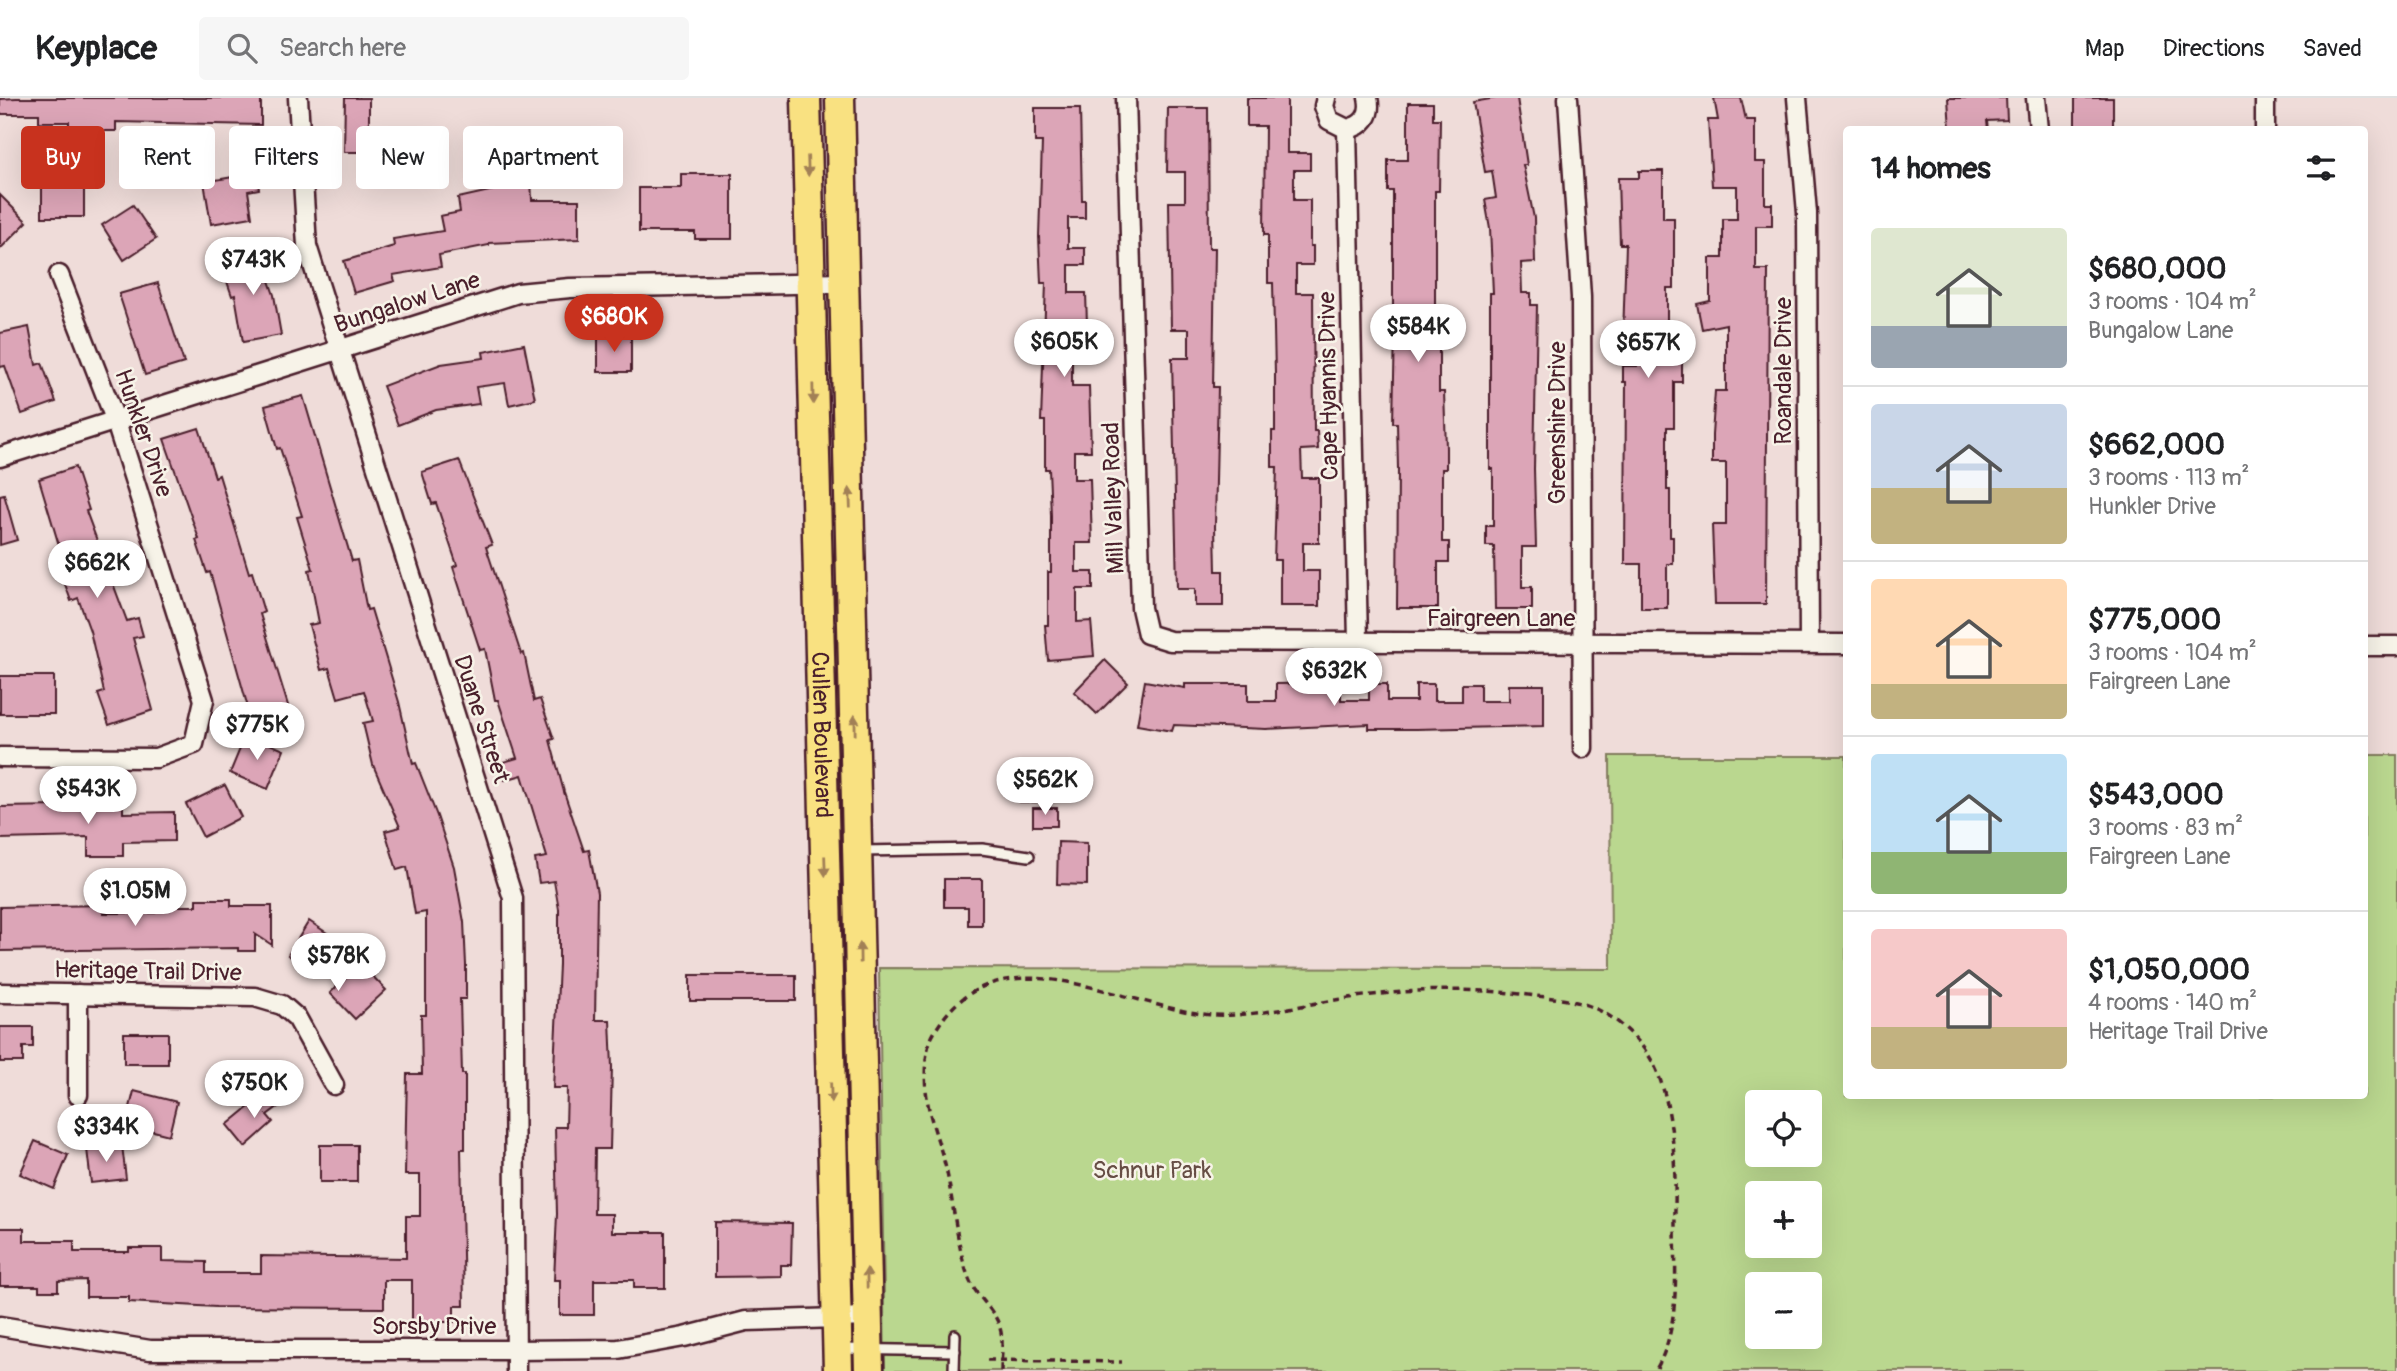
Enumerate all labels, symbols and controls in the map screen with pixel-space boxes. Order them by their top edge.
search box [199,17,689,80]
text: Keyplace [35,28,157,69]
icon: search [223,29,261,67]
text: Search here [279,32,406,64]
text: Map [2085,34,2125,63]
text: Directions [2163,34,2264,63]
text: Saved [2302,34,2362,63]
chip: Buy [21,126,105,189]
chip: Rent [119,126,215,189]
chip: Filters [229,126,342,189]
chip: New [356,126,449,189]
chip: Apartment [463,126,623,189]
icon: filters [2302,149,2340,187]
text: 14 homes [1871,150,1991,187]
one-way arrow [802,155,813,177]
pin: $743K [204,238,302,297]
text: $743K [221,245,285,274]
text: $680,000 [2088,250,2226,287]
icon: home [1927,256,2011,340]
street label: Bungalow Lane [331,265,484,340]
text: 3 rooms · 104 m² [2088,287,2257,316]
street label: Cape Hyannis Drive [1312,291,1345,481]
pin: $680K [565,294,663,354]
street label: Roandale Drive [1769,297,1798,445]
text: $680K [580,302,648,331]
pin: $584K [1369,304,1467,364]
text: $584K [1386,312,1450,341]
text: Bungalow Lane [2088,316,2233,345]
pin: $605K [1015,320,1113,379]
pin: $657K [1599,320,1697,380]
text: $605K [1030,327,1098,356]
text: $657K [1616,328,1680,357]
street label: Greenshire Drive [1543,341,1572,505]
street label: Hunkler Drive [108,365,179,501]
one-way arrow [807,383,819,405]
street label: Mill Valley Road [1096,421,1131,575]
text: $662,000 [2088,426,2225,463]
icon: home [1927,432,2011,516]
text: 3 rooms · 113 m² [2088,463,2249,492]
one-way arrow [844,487,855,509]
text: Hunkler Drive [2088,492,2216,521]
pin: $662K [48,540,146,600]
text: $662K [64,548,130,577]
text: $775,000 [2088,601,2221,638]
street label: Fairgreen Lane [1427,604,1575,633]
icon: home [1927,607,2011,691]
text: 3 rooms · 104 m² [2088,638,2257,667]
pin: $632K [1285,648,1383,708]
street label: Cullen Boulevard [805,651,838,818]
street label: Duane Street [447,652,516,787]
text: $632K [1301,656,1367,685]
text: Fairgreen Lane [2088,667,2230,696]
pin: $775K [208,702,306,762]
text: $775K [225,710,289,739]
one-way arrow [850,714,861,736]
pin: $562K [996,758,1094,817]
text: $562K [1012,765,1078,794]
pin: $543K [39,766,137,826]
text: $543K [56,774,120,803]
text: $543,000 [2088,776,2224,813]
icon: home [1927,782,2011,866]
text: 3 rooms · 83 m² [2088,813,2243,842]
text: Fairgreen Lane [2088,842,2230,871]
one-way arrow [819,855,830,877]
pin: $1.05M [78,868,192,928]
text: $1.05M [99,876,171,905]
pin: $578K [289,934,387,993]
text: $578K [307,941,369,970]
one-way arrow [854,942,866,964]
text: $1,050,000 [2088,951,2250,988]
street label: Heritage Trail Drive [54,955,242,988]
icon: home [1927,957,2011,1041]
text: 4 rooms · 140 m² [2088,988,2257,1017]
text: Heritage Trail Drive [2088,1017,2268,1046]
pin: $750K [205,1060,303,1120]
text: $750K [221,1068,287,1097]
one-way arrow [826,1083,837,1105]
map controls [1745,1090,1822,1349]
button: locate [1745,1090,1822,1167]
pin: $334K [57,1104,155,1164]
text: $334K [73,1112,139,1141]
park label: Schnur Park [1093,1156,1211,1185]
button: + [1745,1181,1822,1258]
one-way arrow [861,1267,872,1289]
button: − [1745,1272,1822,1349]
street label: Sorsby Drive [372,1312,496,1341]

